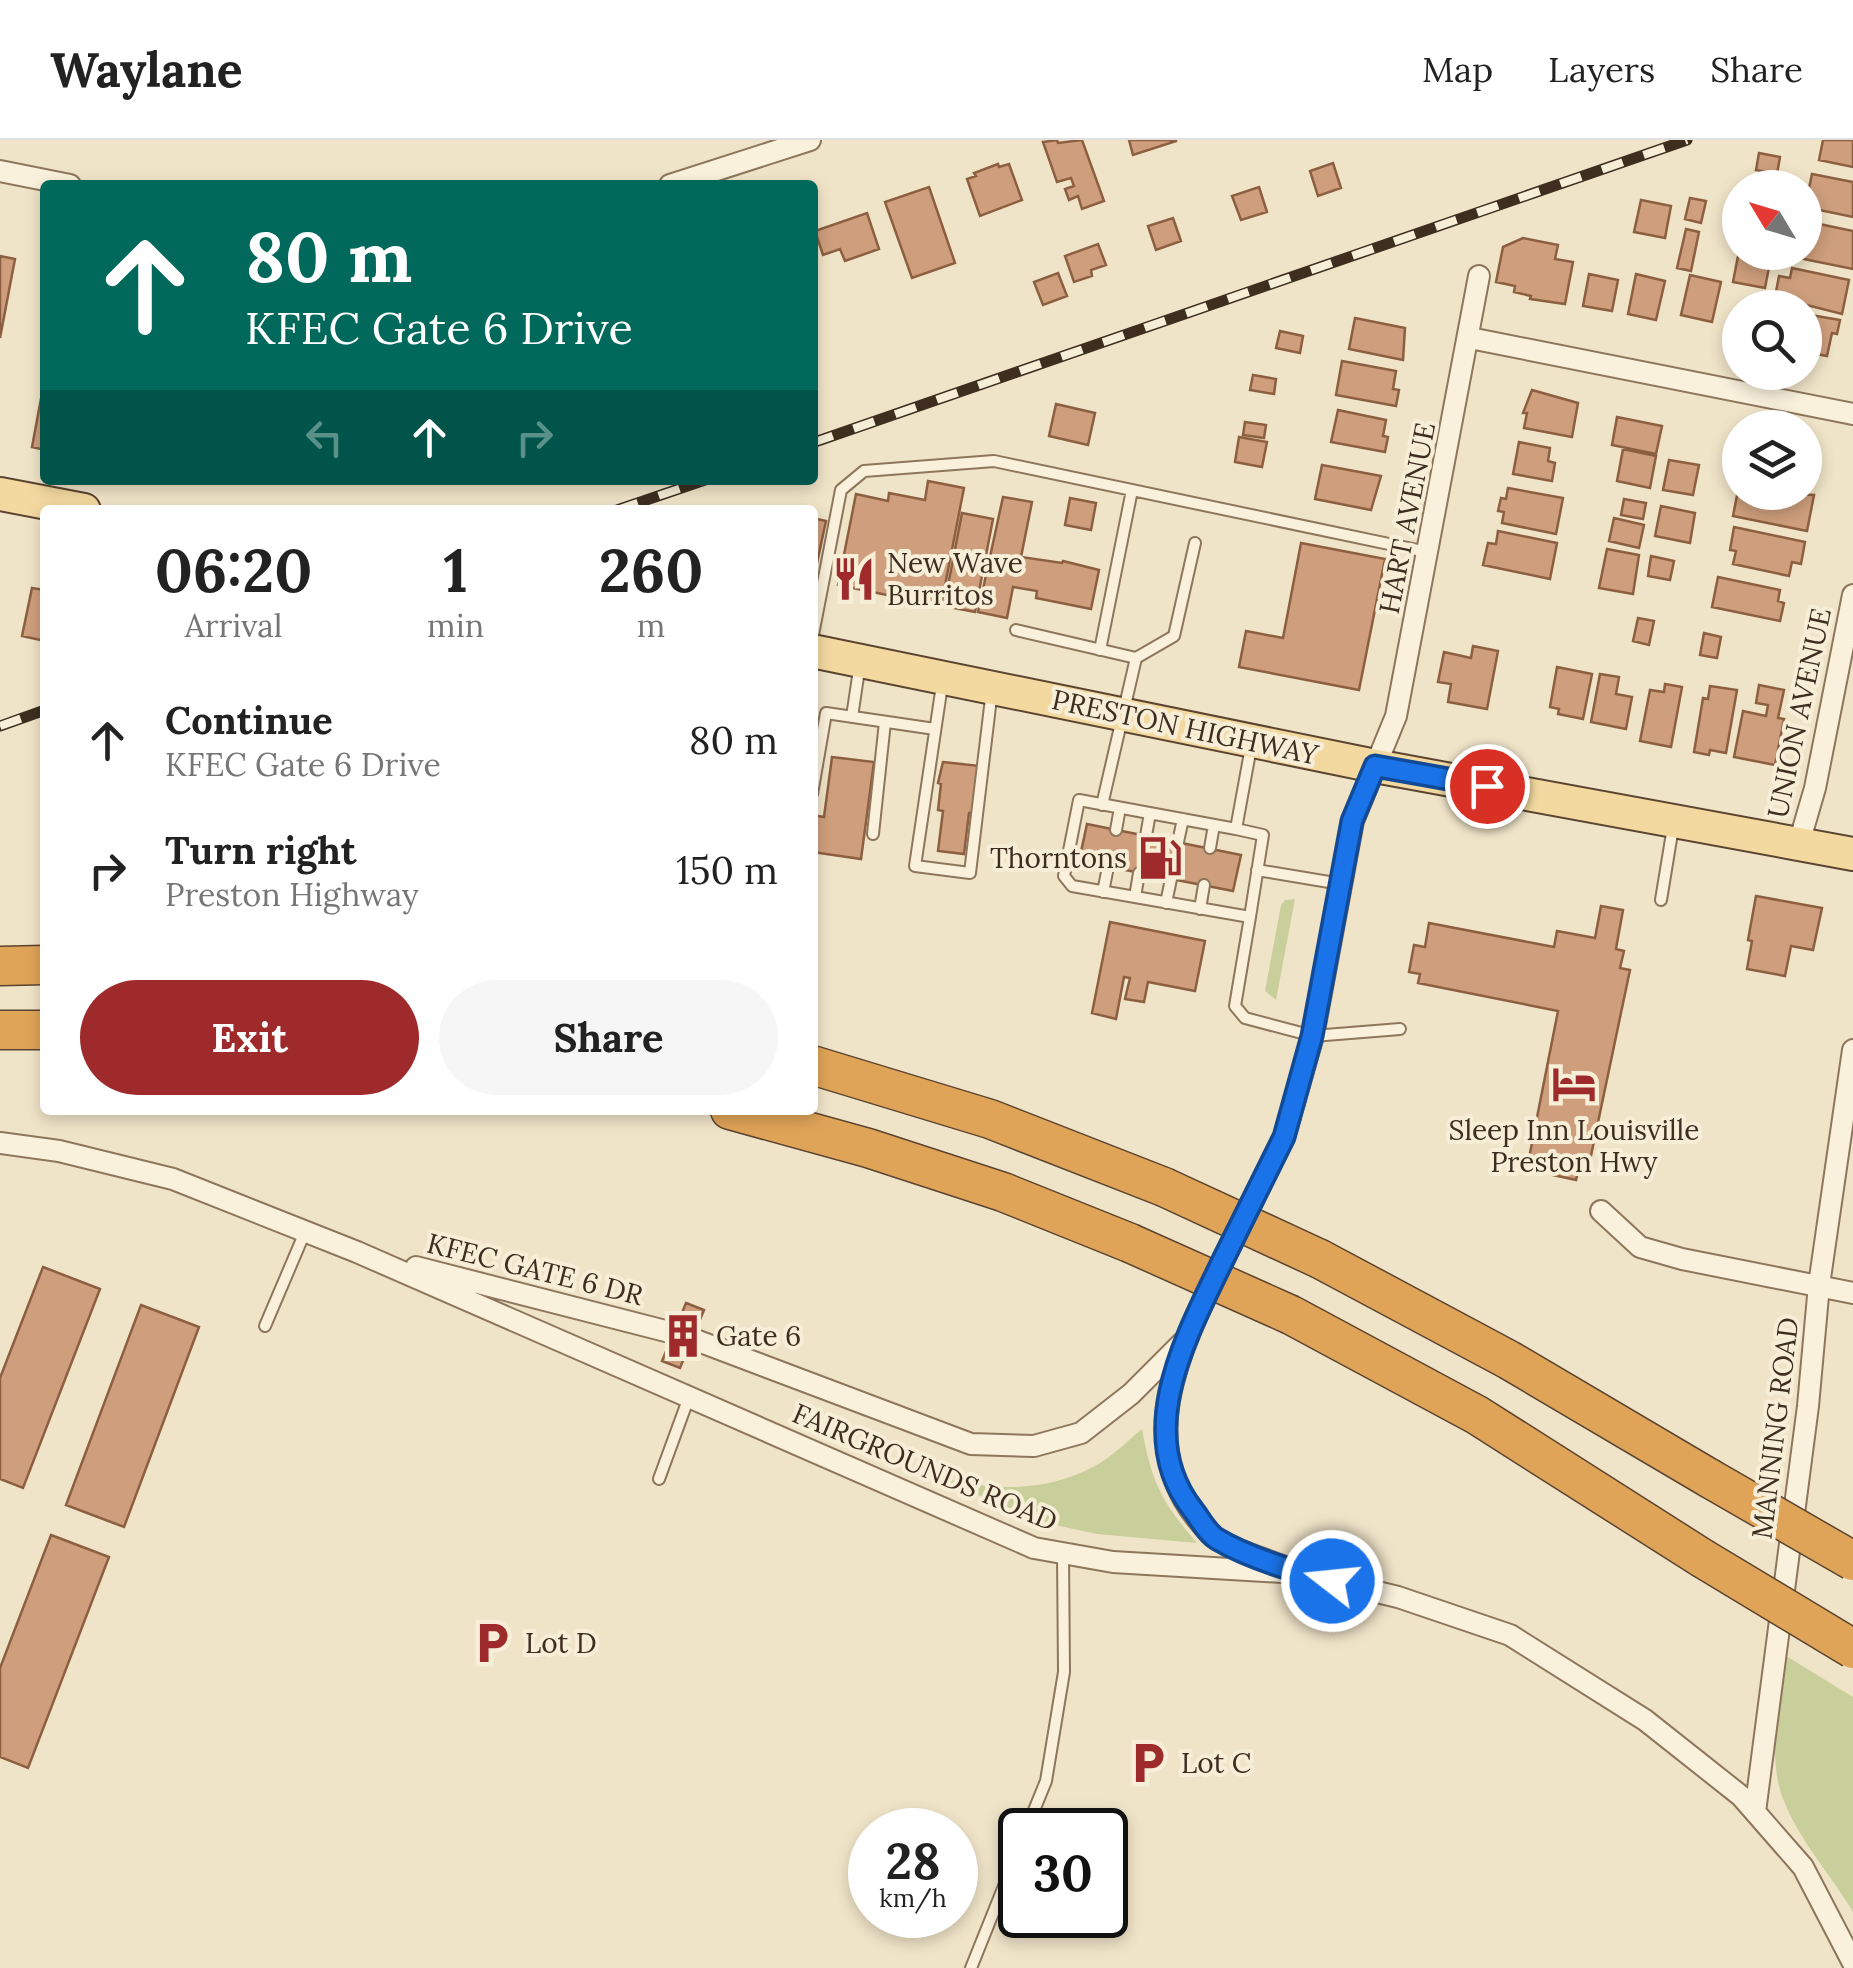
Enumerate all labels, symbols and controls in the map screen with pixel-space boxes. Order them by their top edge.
text: Waylane [50,39,243,100]
text: Map [1422,47,1493,92]
text: Layers [1548,47,1655,92]
text: Share [1710,47,1803,92]
north arrow [1722,170,1822,270]
map controls [1722,170,1822,510]
text: 80 m [245,212,412,301]
icon: ahead [80,220,210,350]
button: search [1722,290,1822,390]
text: KFEC Gate 6 Drive [245,299,633,356]
icon: left [297,410,352,465]
icon: ahead [402,410,457,465]
icon: right [507,410,562,465]
button: layers [1722,410,1822,510]
street label: HART AVENUE [1371,419,1443,617]
text: 06:20 [155,532,312,608]
text: 1 [443,532,468,608]
text: 260 [599,532,703,608]
place label: New Wave Burritos [887,545,1023,613]
restaurant icon: New Wave Burritos [830,555,878,603]
text: Arrival [185,605,282,646]
text: min [427,605,484,646]
text: m [637,605,665,646]
street label: UNION AVENUE [1759,605,1839,821]
street label: PRESTON HIGHWAY [1049,681,1323,773]
text: Continue [165,696,333,744]
icon: ahead [80,713,135,768]
text: 80 m [689,716,778,764]
text: KFEC Gate 6 Drive [165,744,441,785]
pin [1445,744,1530,829]
icon: arrive [1460,759,1515,814]
text: Turn right [165,826,356,874]
fuel station icon: Thorntons [1136,834,1184,882]
place label: Thorntons [990,840,1127,876]
icon: right [80,843,135,898]
text: 150 m [676,846,778,894]
text: Preston Highway [165,874,419,915]
button: Exit [80,980,419,1095]
button: Share [439,980,778,1095]
hotel icon: Sleep Inn Louisville Preston Hwy [1550,1060,1598,1108]
place label: Sleep Inn Louisville Preston Hwy [1449,1112,1699,1180]
street label: KFEC GATE 6 DR [423,1225,647,1313]
building icon: Gate 6 [659,1312,707,1360]
street label: MANNING ROAD [1744,1315,1806,1541]
place label: Gate 6 [716,1318,801,1354]
street label: FAIRGROUNDS ROAD [787,1395,1063,1539]
position arrow [1280,1529,1384,1633]
parking icon: Lot D [468,1619,516,1667]
place label: Lot D [525,1625,597,1661]
parking icon: Lot C [1124,1739,1172,1787]
place label: Lot C [1181,1745,1251,1781]
speed limit sign: 30 [998,1808,1128,1938]
text: 28 [885,1829,941,1893]
text: km/h [879,1882,947,1914]

